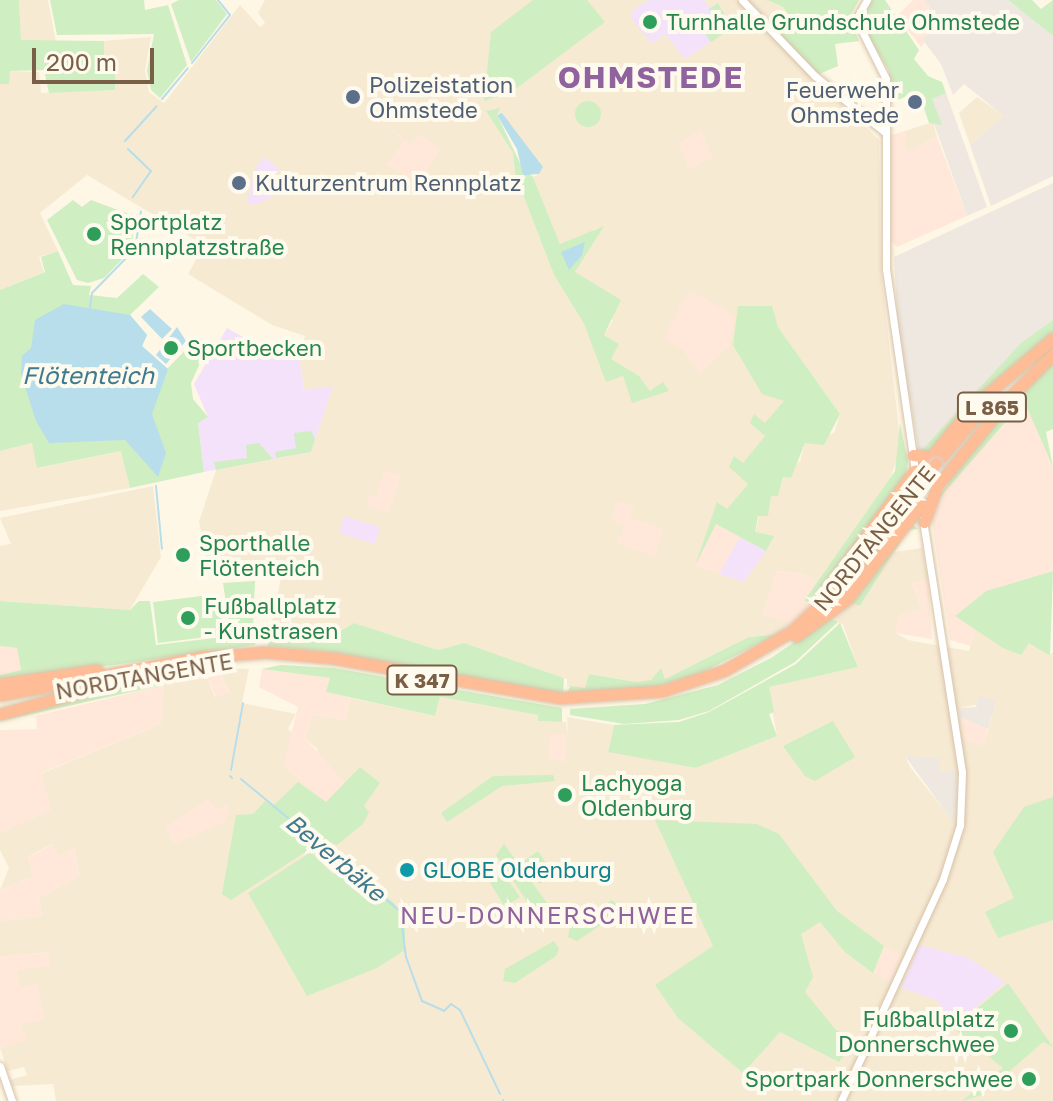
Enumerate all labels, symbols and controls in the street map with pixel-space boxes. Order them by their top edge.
place label: Turnhalle Grundschule Ohmstede [666,9,1020,35]
marker: Turnhalle Grundschule Ohmstede [641,13,659,31]
scale bar [36,32,158,82]
text: 200 m [46,47,117,76]
district label: OHMSTEDE [558,59,744,95]
place label: Polizeistation Ohmstede [369,71,513,122]
place label: Feuerwehr Ohmstede [786,76,899,128]
marker: Polizeistation Ohmstede [344,88,362,106]
marker: Feuerwehr Ohmstede [906,93,924,111]
place label: Kulturzentrum Rennplatz [255,170,521,196]
marker: Kulturzentrum Rennplatz [230,174,248,192]
place label: Sportplatz Rennplatzstraße [110,208,285,260]
marker: Sportplatz Rennplatzstraße [85,225,103,243]
place label: Sportbecken [187,335,322,361]
marker: Sportbecken [162,339,180,357]
water label: Flötenteich [22,361,154,389]
road number: L 865 [956,391,1028,423]
street label: NORDTANGENTE [807,460,941,616]
place label: Sporthalle Flötenteich [199,529,320,580]
marker: Sporthalle Flötenteich [174,546,192,564]
place label: Fußballplatz - Kunstrasen [204,592,339,644]
marker: Fußballplatz - Kunstrasen [179,609,197,627]
street label: NORDTANGENTE [54,647,234,705]
road number: K 347 [386,664,458,696]
place label: Lachyoga Oldenburg [581,769,693,820]
marker: Lachyoga Oldenburg [556,786,574,804]
water label: Beverbäke [280,807,392,907]
place label: GLOBE Oldenburg [423,857,612,883]
marker: GLOBE Oldenburg [398,861,416,879]
district label: NEU-DONNERSCHWEE [400,901,696,929]
place label: Fußballplatz Donnerschwee [838,1005,995,1056]
marker: Fußballplatz Donnerschwee [1002,1022,1020,1040]
place label: Sportpark Donnerschwee [745,1066,1013,1092]
marker: Sportpark Donnerschwee [1020,1070,1038,1088]

